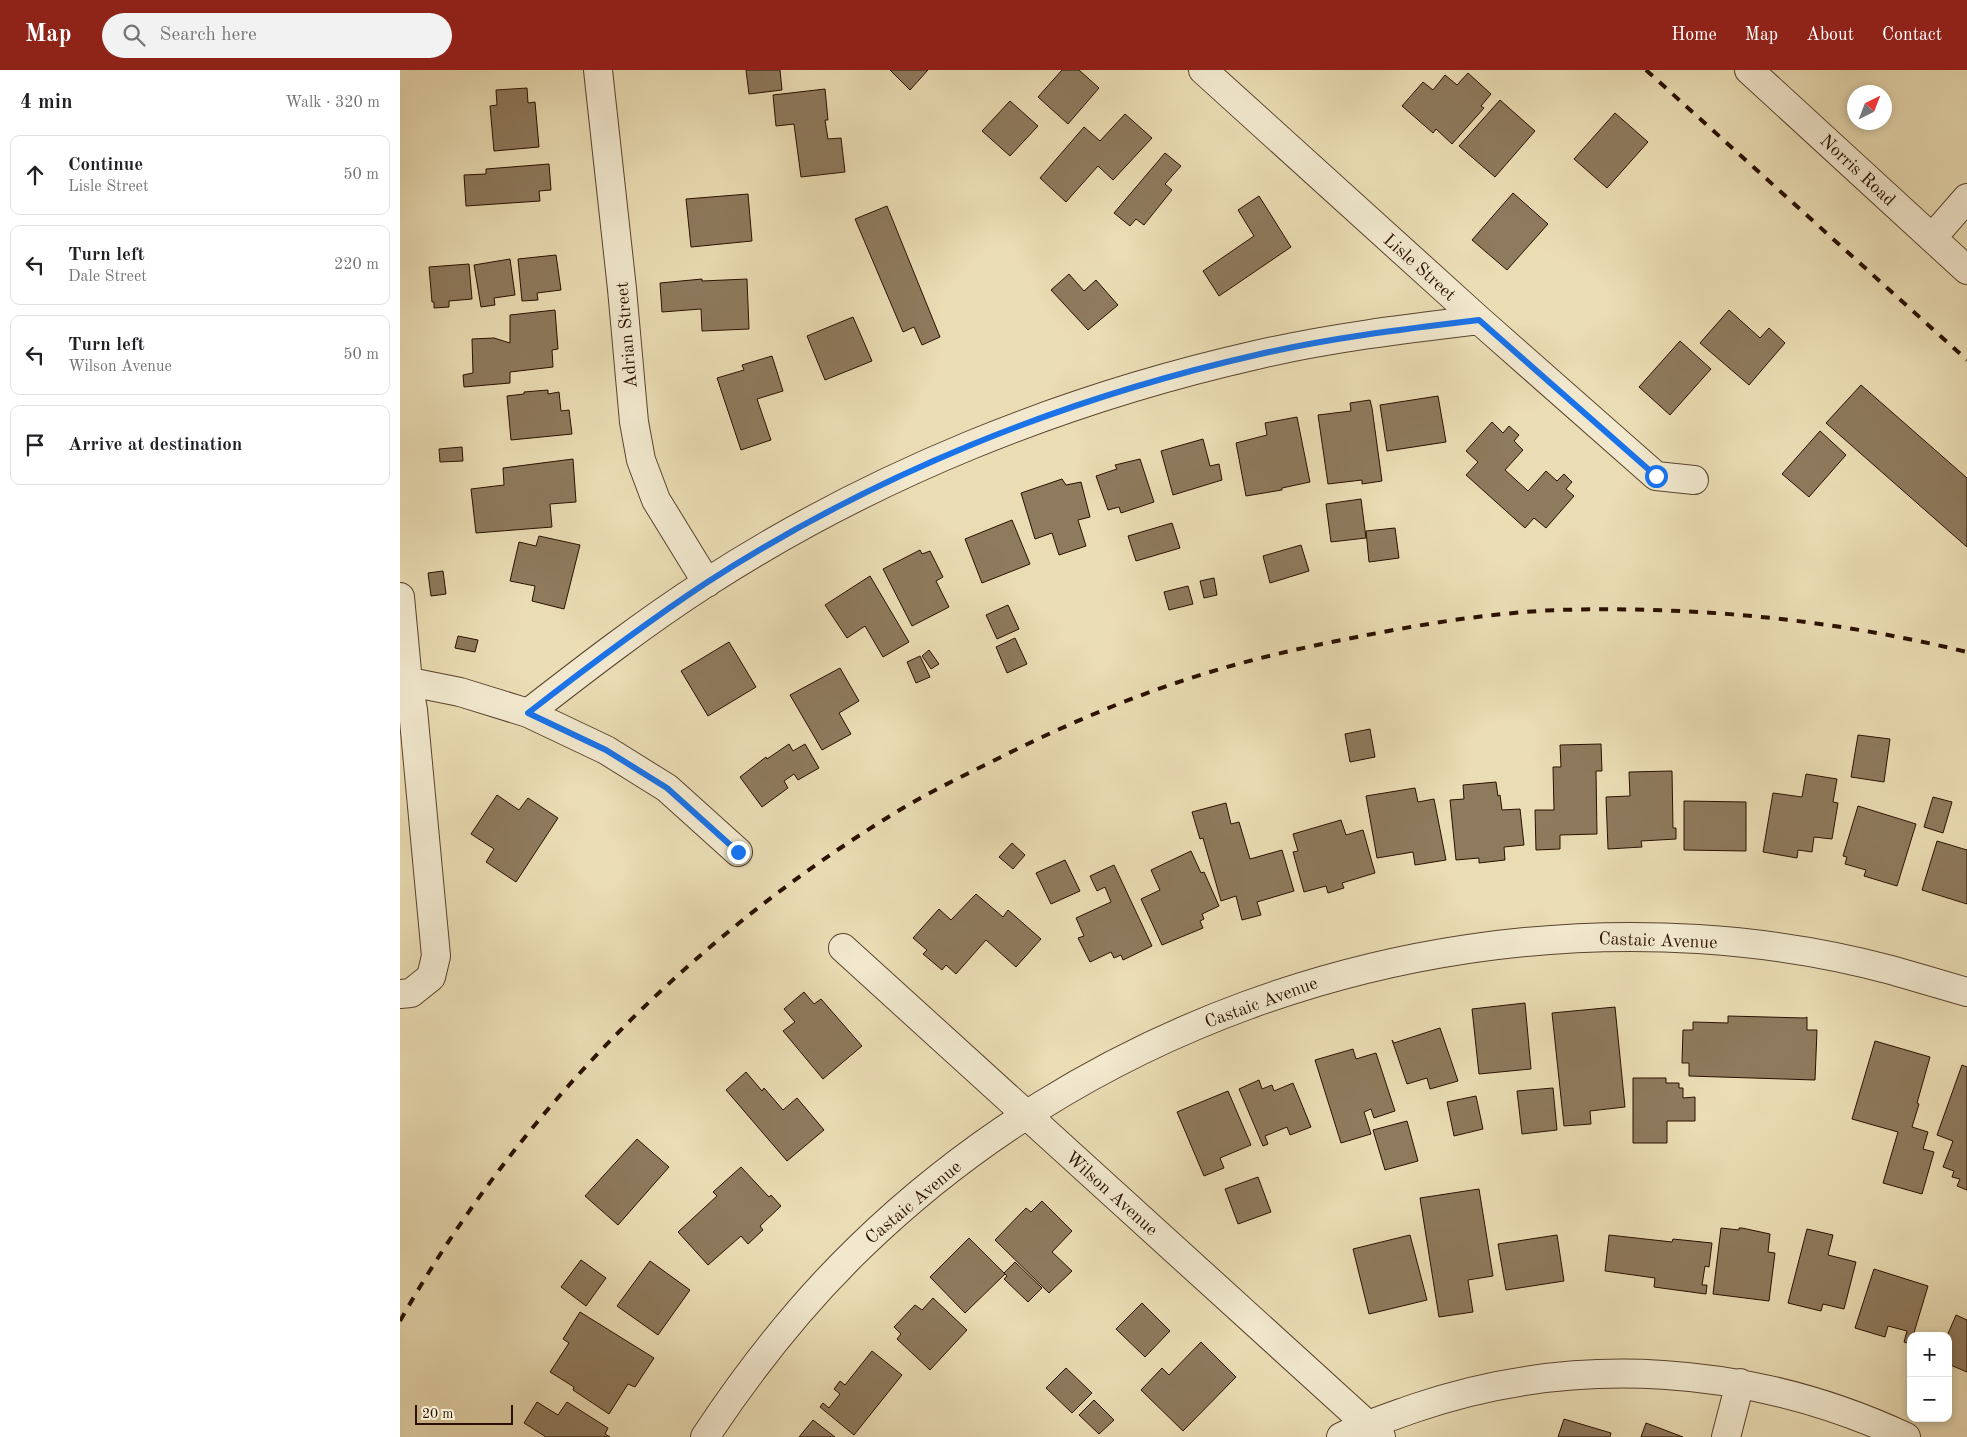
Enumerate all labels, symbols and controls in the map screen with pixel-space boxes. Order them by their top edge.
search box [102,13,452,58]
icon: search [120,21,148,49]
text: Map [25,23,72,47]
text: Search here [160,26,257,45]
text: Home [1671,26,1717,44]
text: Map [1745,26,1778,44]
text: About [1806,26,1854,44]
text: Contact [1882,26,1942,44]
north arrow [1847,85,1892,130]
text: 4 min [20,92,73,113]
text: Walk · 320 m [285,95,380,111]
street label: Norris Road [1816,132,1898,210]
text: Continue [68,156,143,175]
icon: ahead [21,161,49,189]
text: 50 m [343,167,379,183]
text: Lisle Street [68,179,149,195]
street label: Lisle Street [1380,231,1459,305]
text: Turn left [68,246,145,265]
icon: left [21,251,49,279]
text: 220 m [334,257,379,273]
text: Dale Street [68,269,147,285]
street label: Adrian Street [613,281,641,389]
text: Turn left [68,336,145,355]
icon: left [21,341,49,369]
text: 50 m [343,347,379,363]
text: Wilson Avenue [68,359,172,375]
icon: arrive [21,431,49,459]
text: Arrive at destination [68,436,242,455]
route start [1645,465,1668,488]
route end [727,841,750,864]
street label: Castaic Avenue [1598,930,1718,952]
street label: Castaic Avenue [1202,974,1320,1032]
street label: Wilson Avenue [1062,1148,1161,1240]
street label: Castaic Avenue [862,1158,965,1248]
map controls [1907,1332,1952,1422]
button: + [1907,1332,1952,1377]
button: − [1907,1377,1952,1422]
scale bar [415,1402,512,1425]
text: 20 m [422,1407,453,1421]

